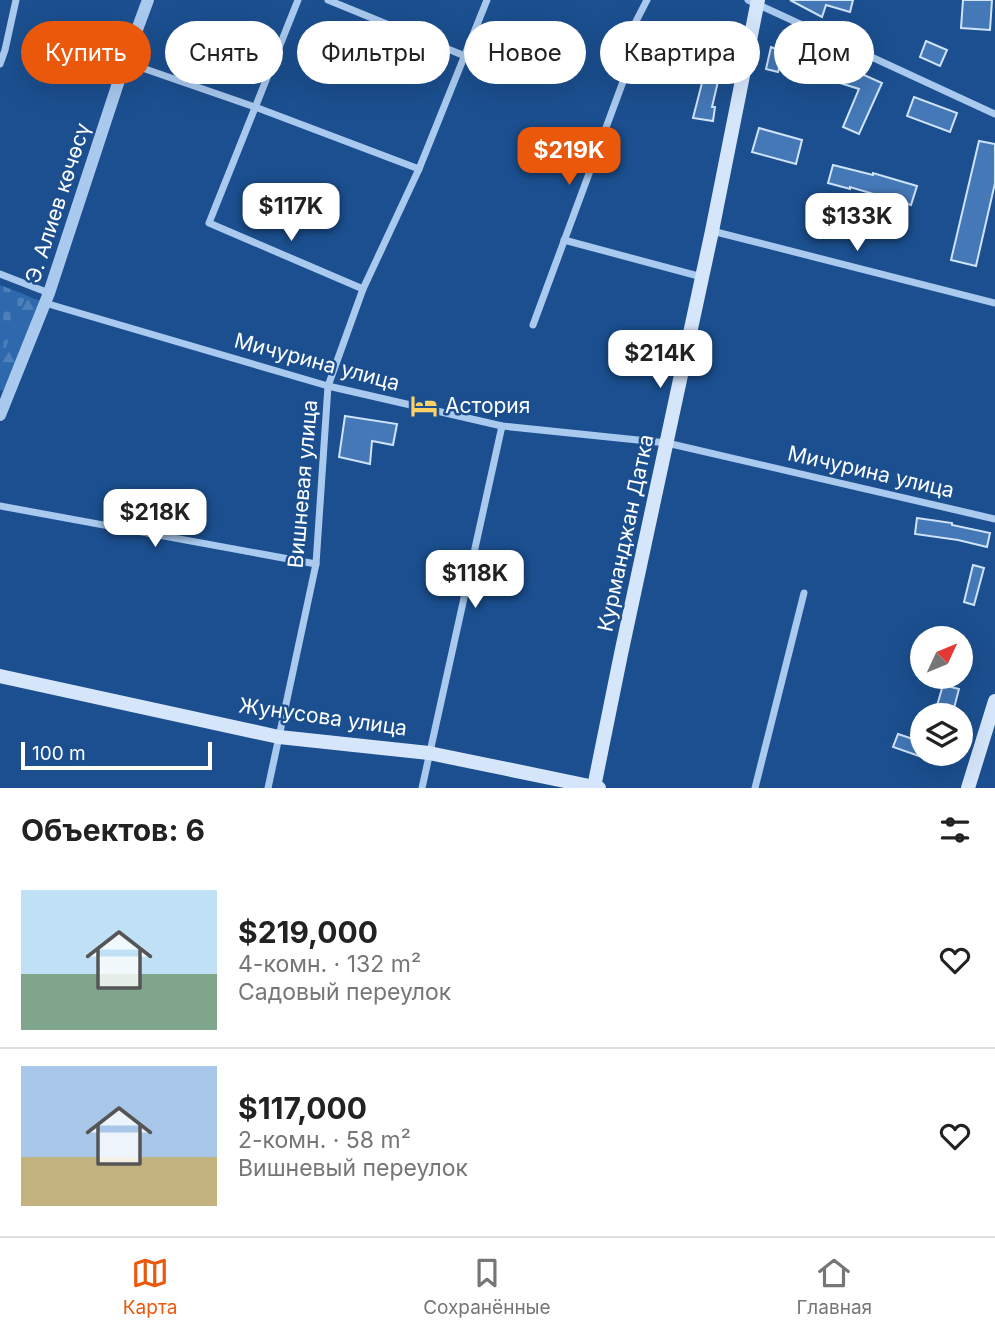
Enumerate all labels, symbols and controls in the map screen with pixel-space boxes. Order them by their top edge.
chip: Купить [21,21,151,84]
chip: Снять [165,21,283,84]
chip: Фильтры [297,21,450,84]
chip: Новое [464,21,586,84]
chip: Квартира [600,21,760,84]
chip: Дом [774,21,874,84]
street label: Э. Алиев көчөсү [20,119,95,286]
pin: $219K [520,128,618,187]
text: $219K [534,136,604,164]
pin: $117K [242,184,340,243]
text: $117K [259,192,323,220]
pin: $133K [808,194,906,253]
text: $133K [821,202,893,230]
street label: Мичурина улица [232,327,403,396]
pin: $214K [611,330,709,390]
text: $214K [624,339,696,367]
hotel icon: Астория [409,391,439,421]
place label: Астория [445,393,530,418]
street label: Вишневая улица [283,399,322,569]
street label: Курманджан Датка [592,432,659,634]
street label: Мичурина улица [785,440,957,503]
pin: $218K [106,490,204,549]
text: $218K [120,498,190,526]
pin: $118K [426,550,524,610]
text: $118K [442,559,508,587]
north arrow [910,626,973,690]
map controls [910,626,973,766]
street label: Жунусова улица [237,692,409,741]
button: layers [910,703,973,766]
scale bar [21,739,212,771]
text: 100 m [32,742,86,765]
icon: filters [936,811,974,849]
text: Объектов: 6 [21,812,205,848]
text: $219,000 [238,914,378,950]
icon: home [77,918,161,1002]
icon: heart [936,941,974,979]
text: 4-комн. · 132 m² [238,950,421,978]
text: Садовый переулок [238,978,451,1006]
text: $117,000 [238,1090,367,1126]
icon: home [77,1094,161,1178]
icon: heart [936,1117,974,1155]
text: 2-комн. · 58 m² [238,1126,411,1154]
text: Вишневый переулок [238,1154,468,1182]
tab: Карта [123,1254,177,1319]
tab: Сохранённые [423,1254,551,1319]
tab: Главная [796,1254,872,1319]

